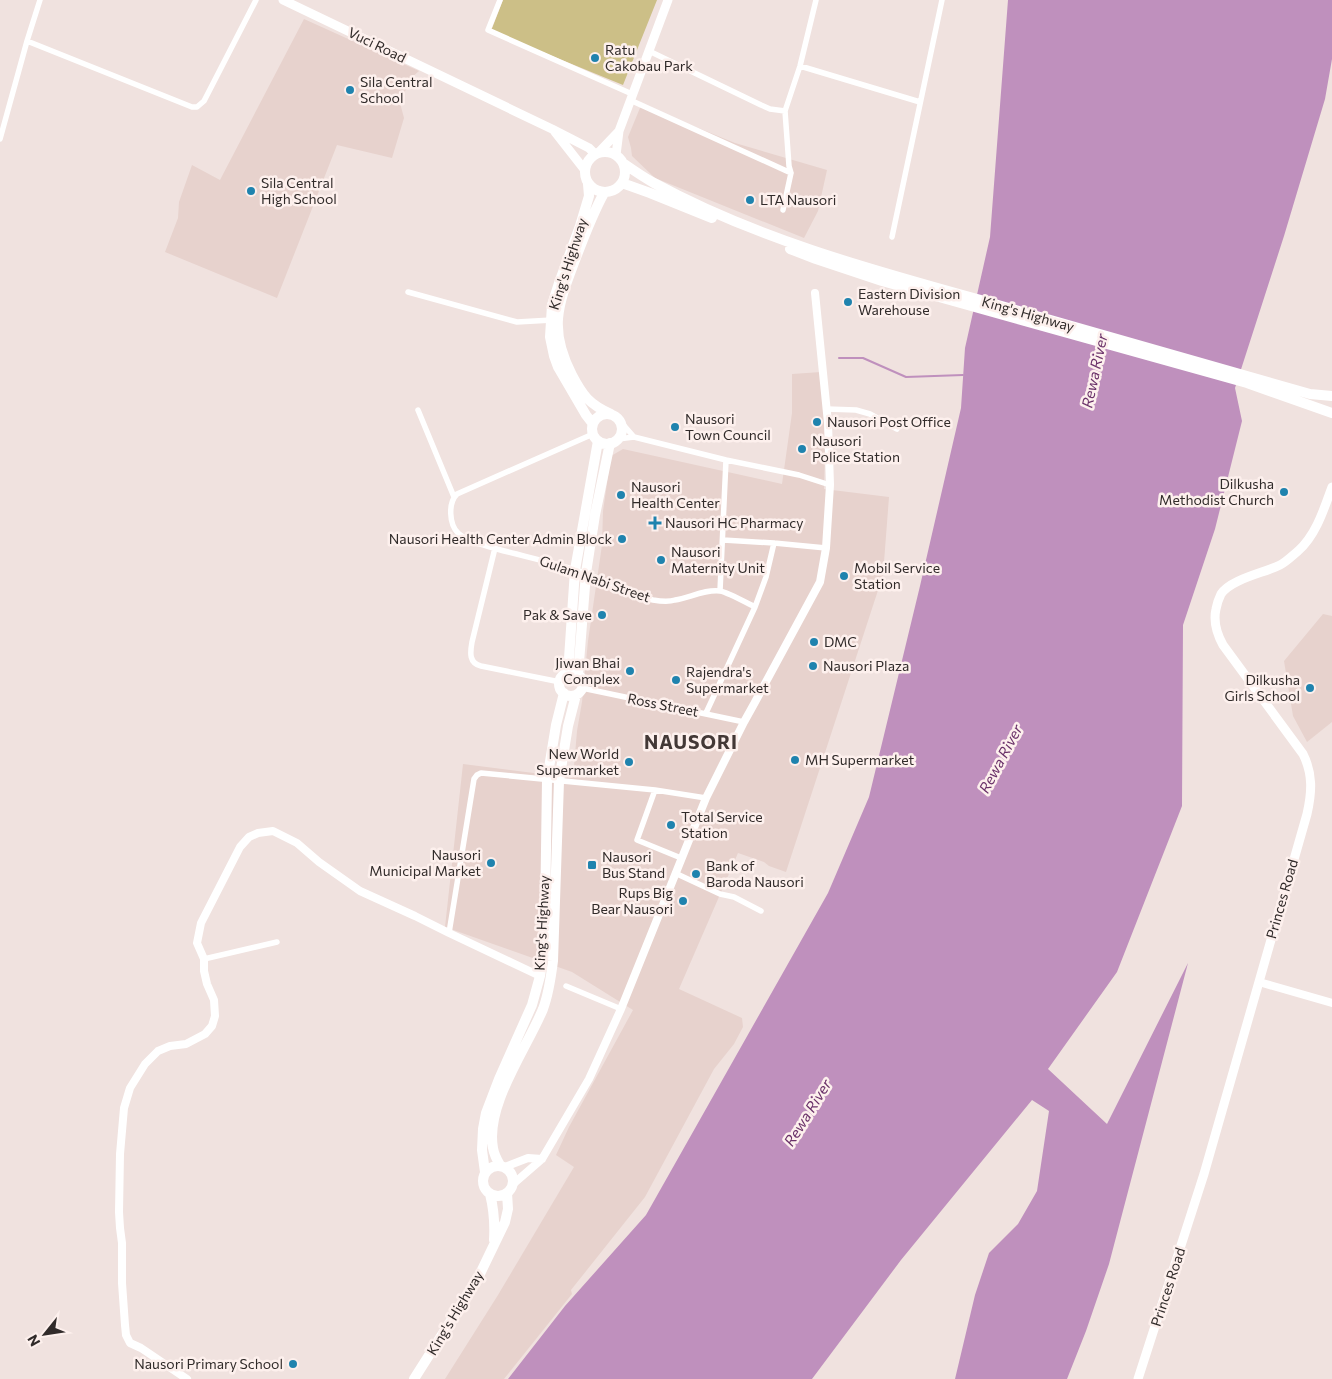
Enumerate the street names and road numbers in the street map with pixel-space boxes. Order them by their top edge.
street label: Vuci Road [345,23,409,66]
street label: King's Highway [545,216,590,312]
street label: King's Highway [980,292,1076,335]
street label: Gulam Nabi Street [538,552,653,606]
street label: Ross Street [626,689,700,720]
street label: Princes Road [1262,857,1301,941]
street label: King's Highway [531,875,552,971]
street label: Princes Road [1147,1245,1188,1328]
street label: King's Highway [423,1267,486,1358]

